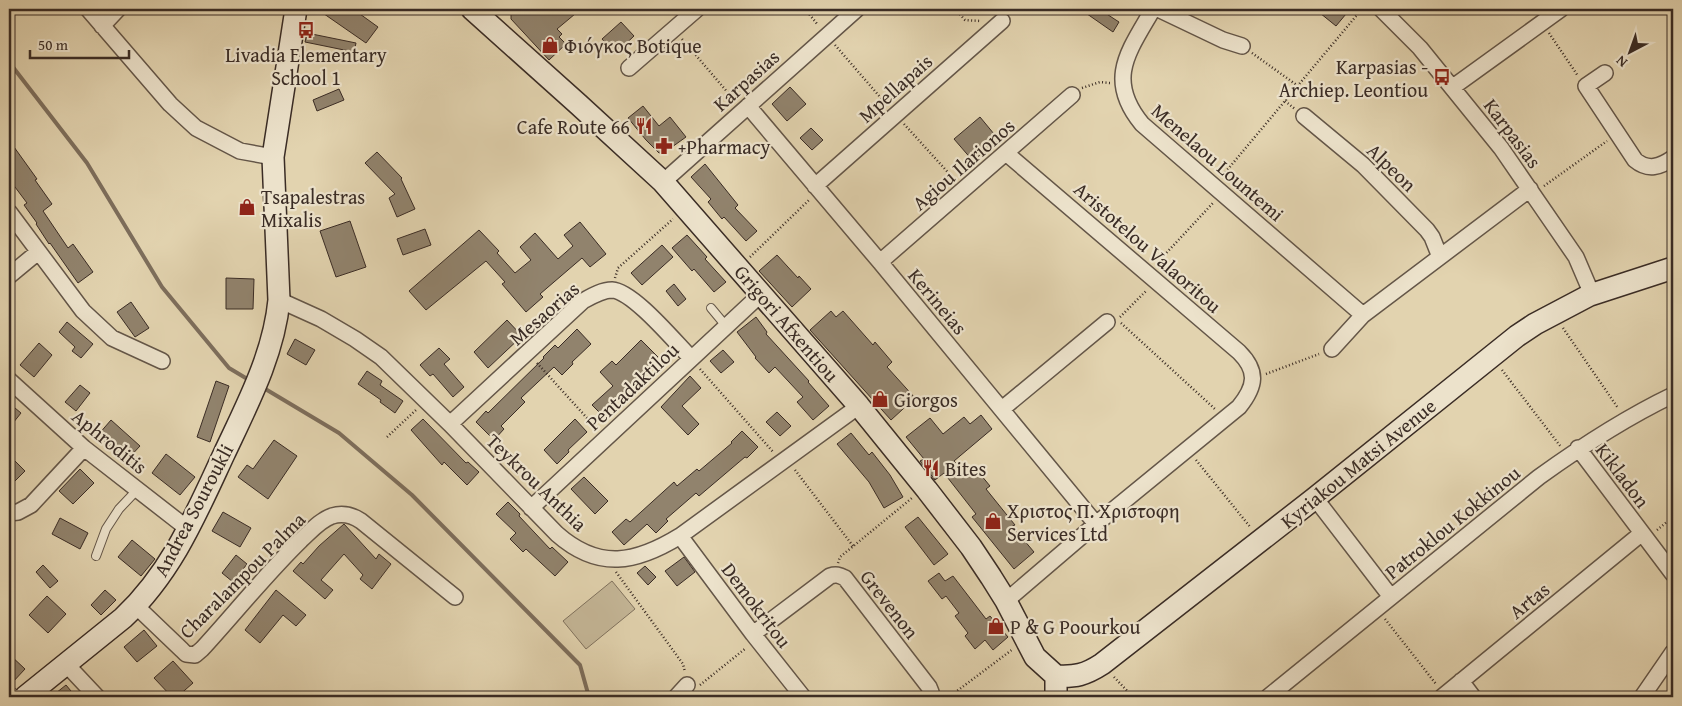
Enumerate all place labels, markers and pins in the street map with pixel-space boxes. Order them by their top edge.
bus stop icon: Livadia Elementary School 1 [296,20,316,40]
place label: Φιόγκος Botique [564,31,702,60]
shop icon: Φιόγκος Botique [540,35,560,55]
place label: Livadia Elementary School 1 [225,40,387,92]
place label: Karpasias - Archiep. Leontiou [1279,52,1428,104]
bus stop icon: Karpasias - Archiep. Leontiou [1432,67,1452,87]
place label: Cafe Route 66 [517,112,630,141]
restaurant icon: Cafe Route 66 [634,116,654,136]
place label: +Pharmacy [678,132,771,161]
pharmacy icon: +Pharmacy [654,136,674,156]
place label: Tsapalestras Mixalis [261,182,365,234]
shop icon: Tsapalestras Mixalis [237,197,257,217]
place label: Giorgos [894,385,958,414]
shop icon: Giorgos [870,389,890,409]
place label: Bites [945,454,986,483]
restaurant icon: Bites [921,458,941,478]
place label: Χριστος Π. Χριστοφη Services Ltd [1007,496,1180,548]
shop icon: Χριστος Π. Χριστοφη Services Ltd [983,511,1003,531]
place label: P & G Poourkou [1010,612,1140,641]
shop icon: P & G Poourkou [986,616,1006,636]

